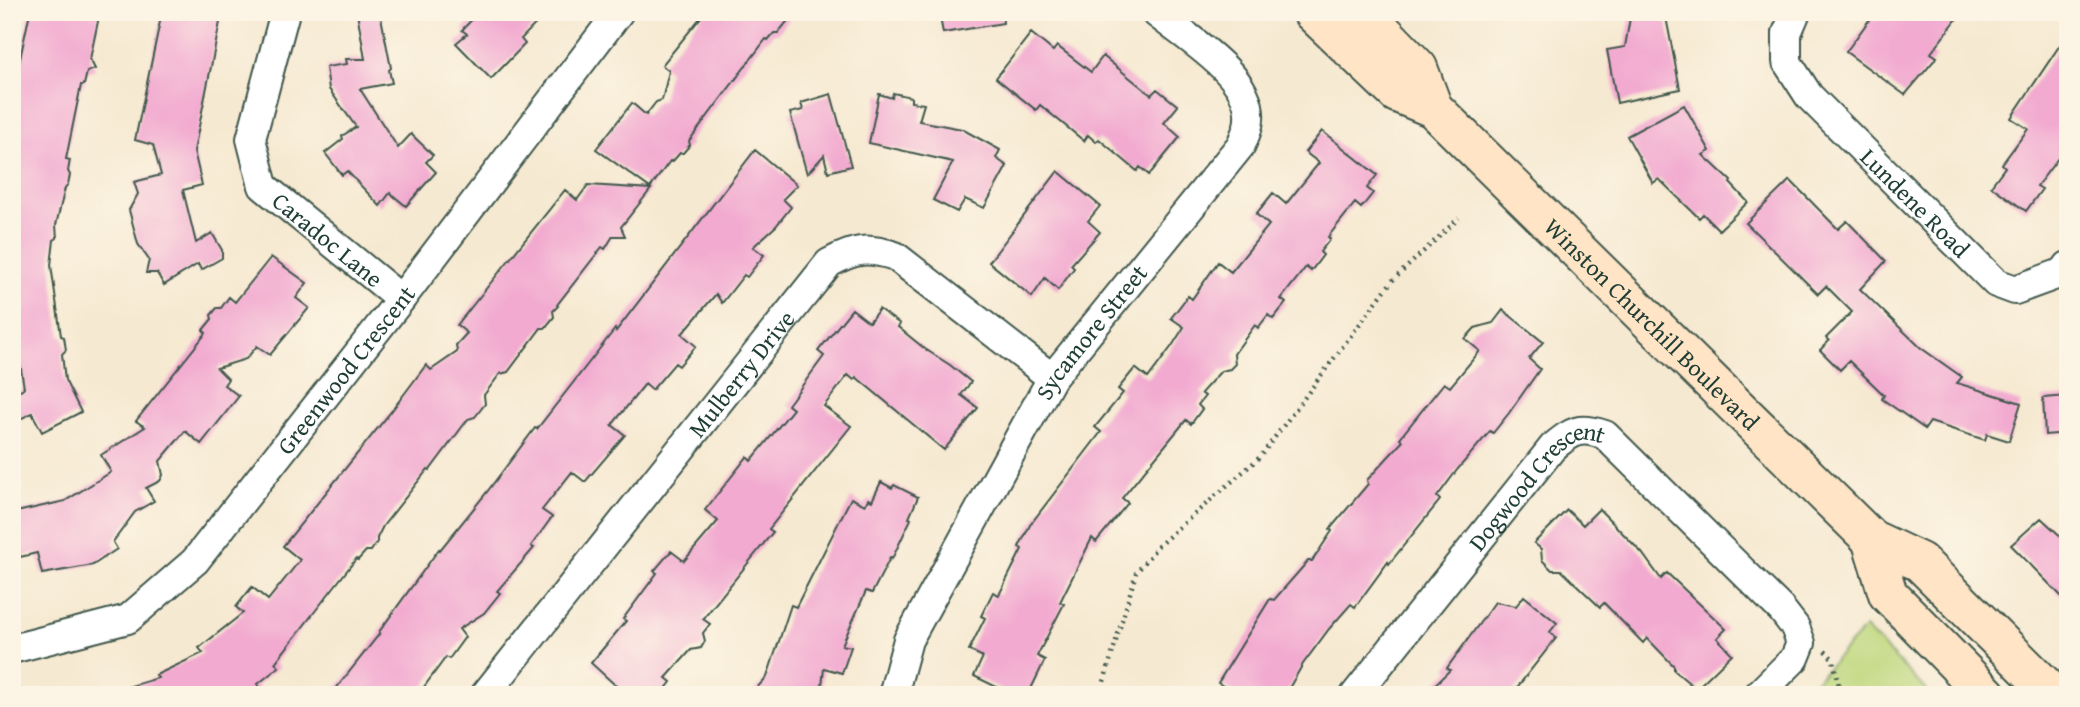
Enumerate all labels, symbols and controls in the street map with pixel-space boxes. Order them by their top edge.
street label: Lundene Road [1853,140,1978,265]
street label: Caradoc Lane [265,183,391,295]
street label: Winston Churchill Boulevard [1537,209,1768,438]
street label: Sycamore Street [1026,256,1156,406]
street label: Greenwood Crescent [268,277,423,461]
street label: Mulberry Drive [679,302,803,445]
street label: Dogwood Crescent [1459,413,1610,558]

